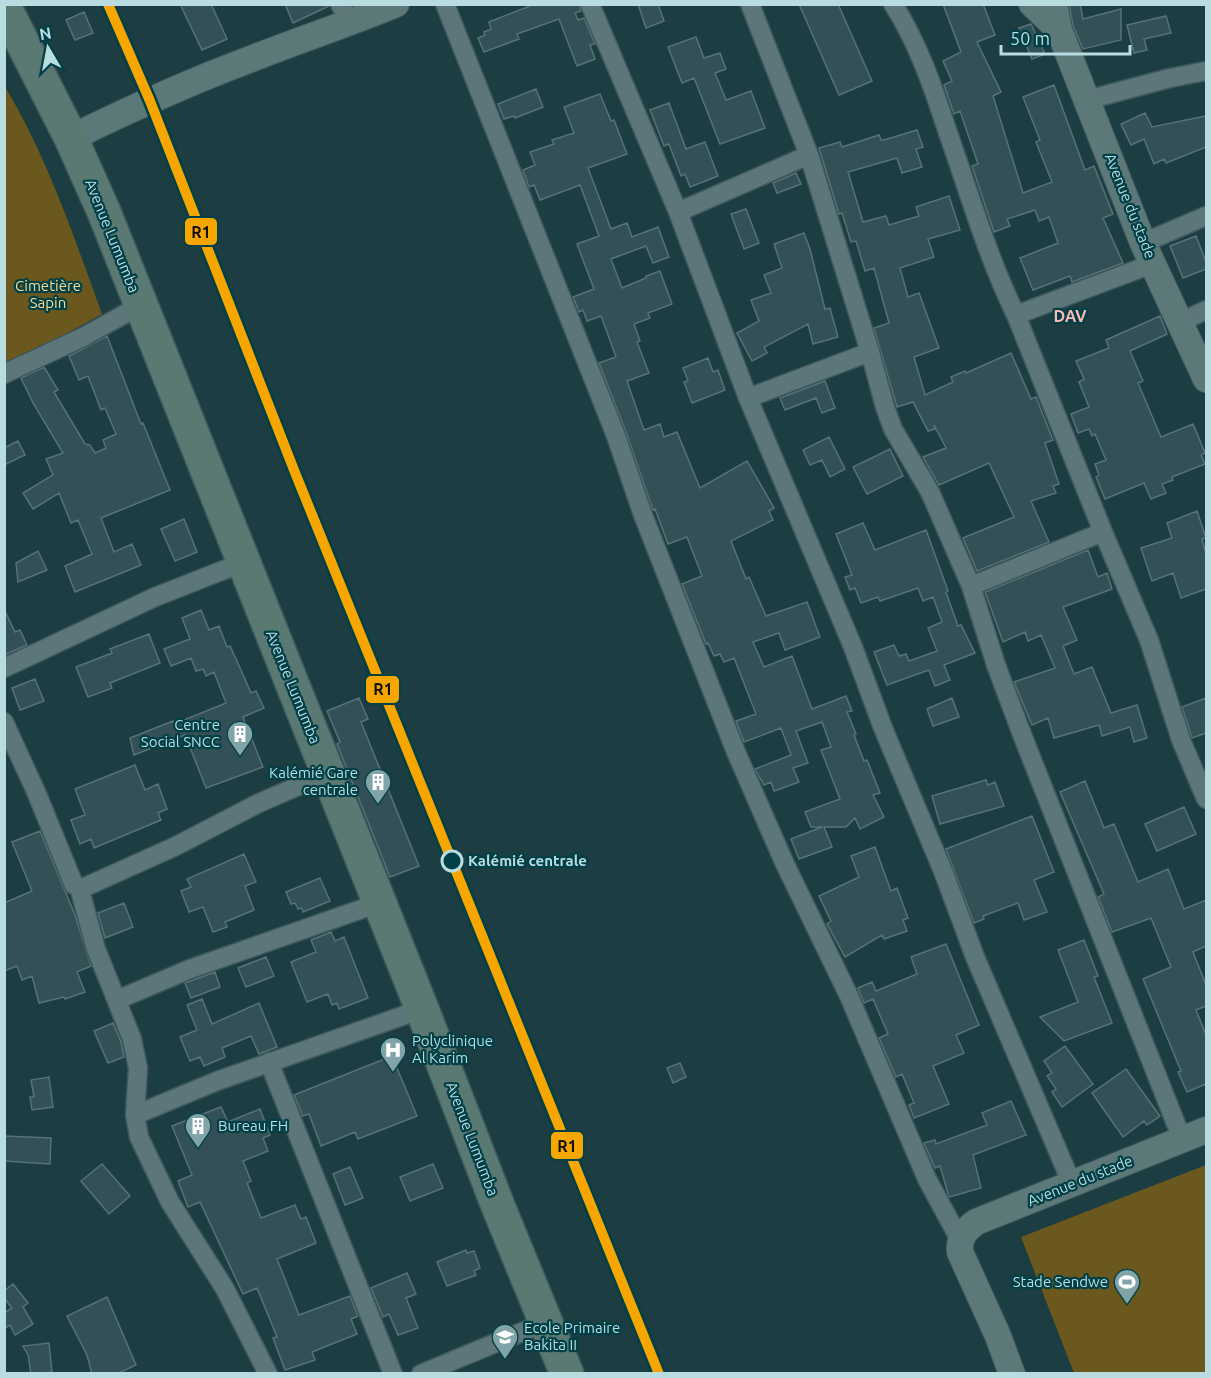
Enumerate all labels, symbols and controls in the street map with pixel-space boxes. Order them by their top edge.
north arrow [18,18,78,78]
scale bar [1001,18,1130,56]
text: N [38,23,53,43]
text: 50 m [1010,28,1050,48]
street label: Avenue du stade [1102,151,1159,261]
street label: Avenue Lumumba [82,176,143,295]
line badge: R1 [184,217,218,246]
text: R1 [191,223,211,241]
park label: Cimetière Sapin [15,277,81,311]
district label: DAV [1054,307,1087,325]
street label: Avenue Lumumba [263,627,324,746]
line badge: R1 [365,675,400,704]
text: R1 [373,680,393,698]
place label: Centre Social SNCC [141,716,220,750]
building icon: Centre Social SNCC [225,719,255,757]
place label: Kalémié Gare centrale [269,764,358,798]
building icon: Kalémié Gare centrale [363,767,393,805]
marker: Kalémié centrale [441,850,463,872]
place label: Kalémié centrale [468,852,587,869]
place label: Polyclinique Al Karim [412,1032,493,1066]
hospital icon: Polyclinique Al Karim [378,1035,408,1073]
street label: Avenue Lumumba [443,1079,502,1198]
building icon: Bureau FH [183,1111,213,1149]
place label: Bureau FH [218,1117,288,1134]
line badge: R1 [550,1131,584,1160]
text: R1 [557,1137,577,1155]
street label: Avenue du stade [1025,1152,1135,1209]
sports icon: Stade Sendwe [1112,1267,1142,1305]
place label: Stade Sendwe [1013,1273,1108,1290]
place label: Ecole Primaire Bakita II [524,1319,620,1353]
school or university icon: Ecole Primaire Bakita II [490,1322,520,1360]

